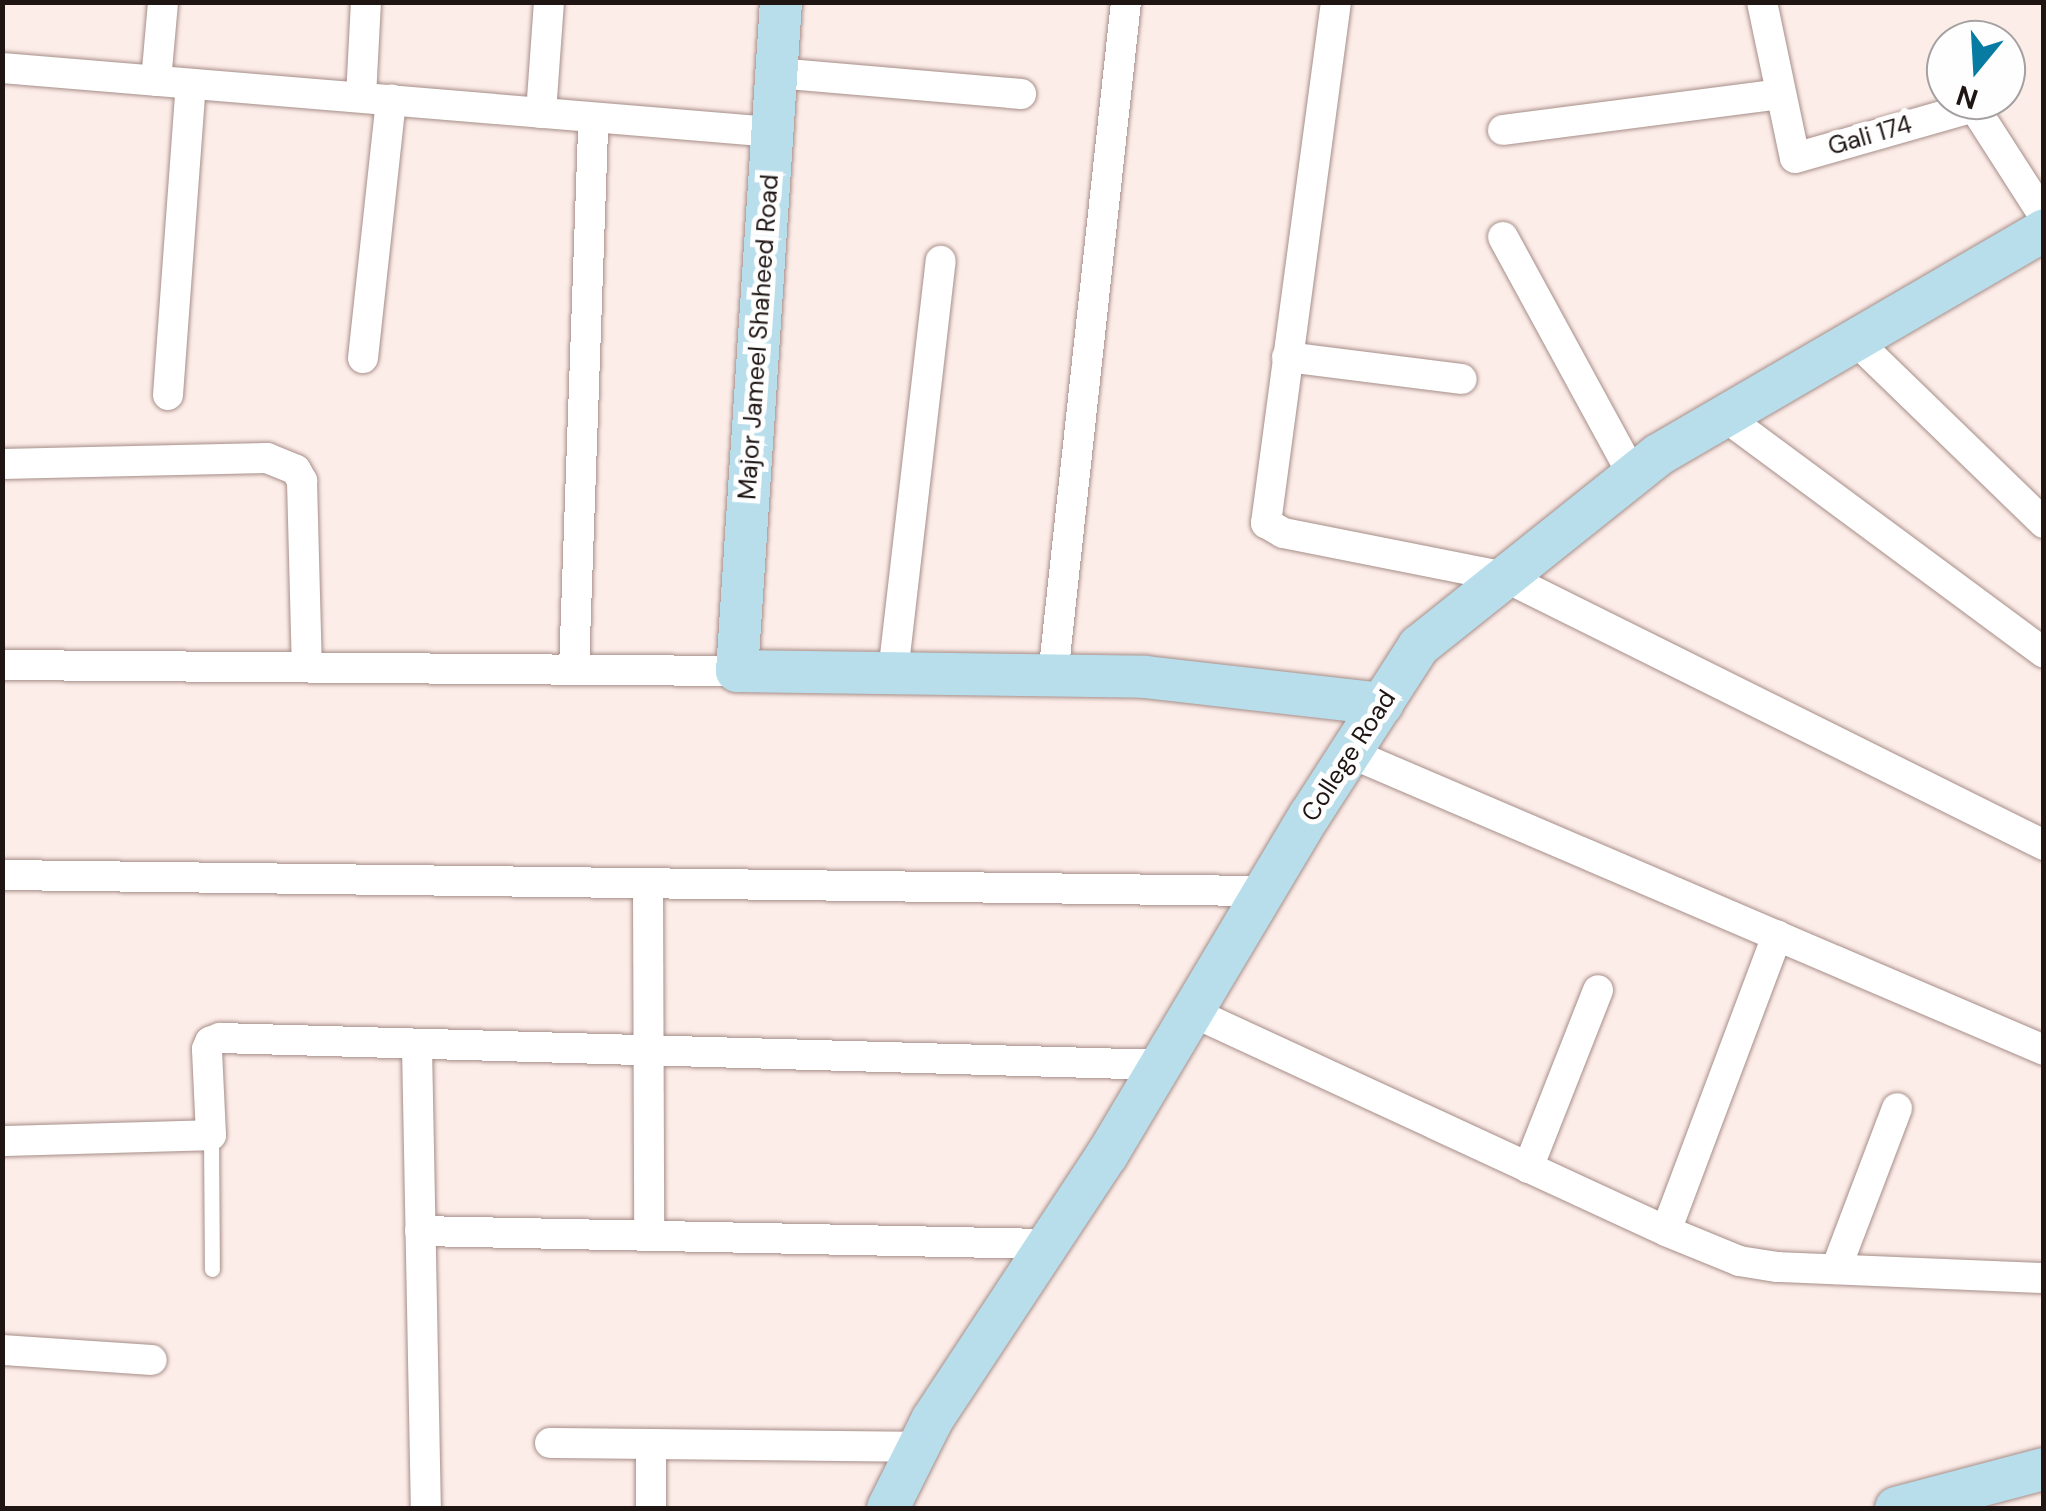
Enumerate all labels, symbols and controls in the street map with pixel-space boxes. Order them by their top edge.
north arrow [1926,20,2026,120]
text: N [1952,76,1983,118]
street label: Gali 174 [1825,110,1915,162]
street label: Major Jameel Shaheed Road [733,173,785,501]
street label: College Road [1295,685,1403,827]

